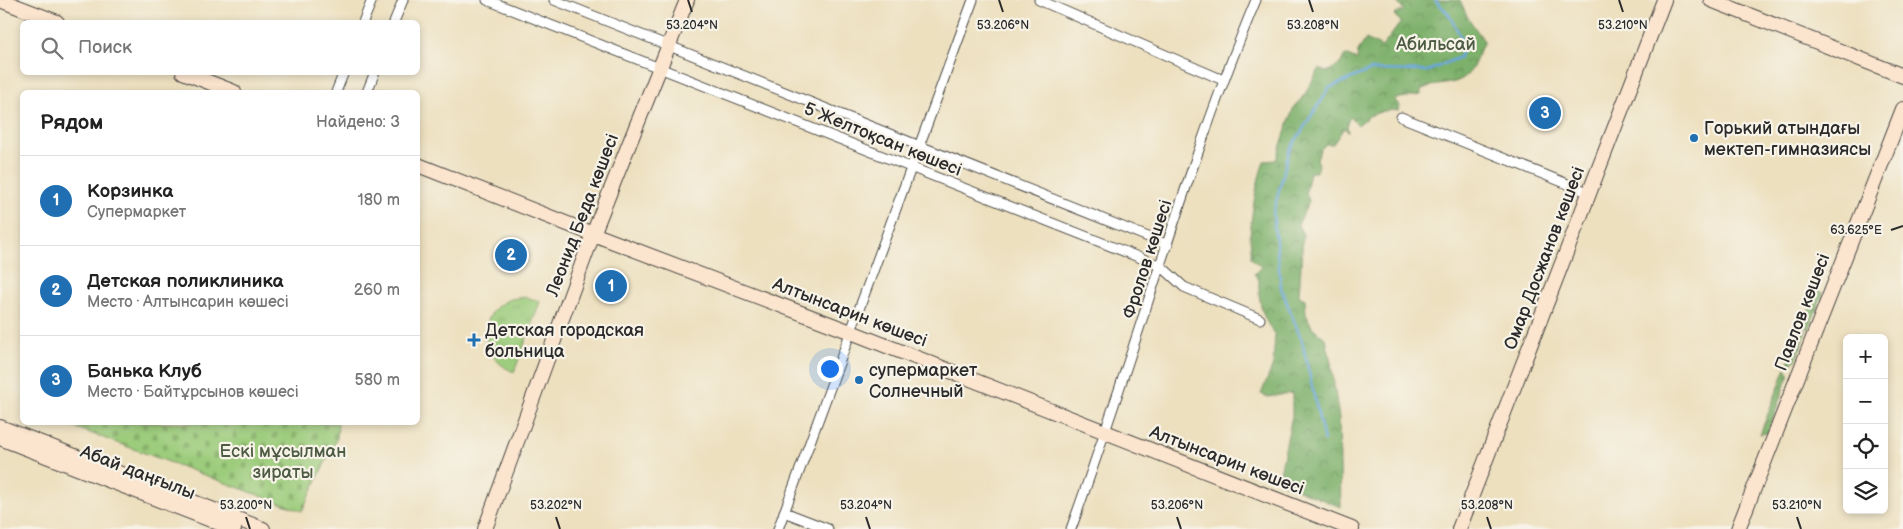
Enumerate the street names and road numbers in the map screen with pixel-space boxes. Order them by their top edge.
street label: 5 Желтоқсан көшесі [801,98,965,181]
street label: Леонид Беда көшесі [541,131,623,300]
street label: Омар Досжанов көшесі [1500,164,1589,353]
street label: Фролов көшесі [1118,197,1177,321]
street label: Павлов көшесі [1770,251,1834,374]
street label: Алтынсарин көшесі [769,273,930,352]
street label: Алтынсарин көшесі [1146,421,1307,500]
street label: Абай даңғылы [77,441,198,504]

